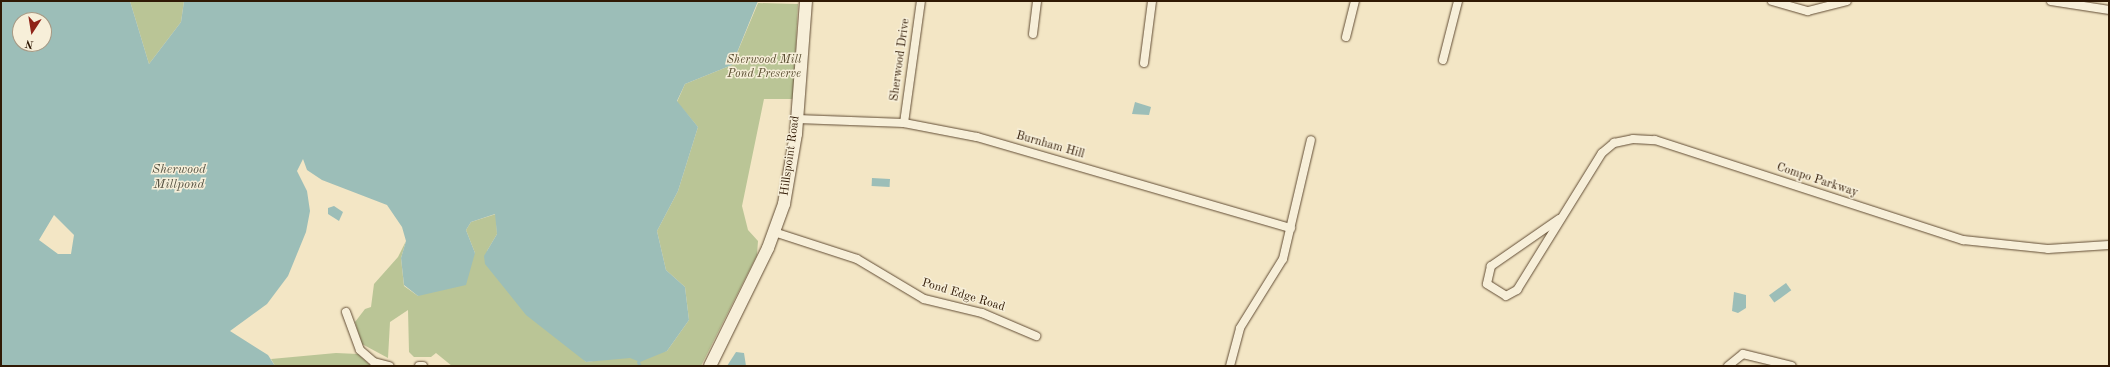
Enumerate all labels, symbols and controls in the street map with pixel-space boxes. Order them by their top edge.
north arrow [12,12,52,52]
street label: Sherwood Drive [888,18,914,102]
text: N [24,37,35,50]
park label: Sherwood Mill Pond Preserve [727,54,801,82]
street label: Hillspoint Road [778,115,804,197]
street label: Burnham Hill [1014,129,1086,163]
street label: Compo Parkway [1774,161,1860,201]
water label: Sherwood Millpond [152,163,206,194]
street label: Pond Edge Road [920,277,1006,315]

